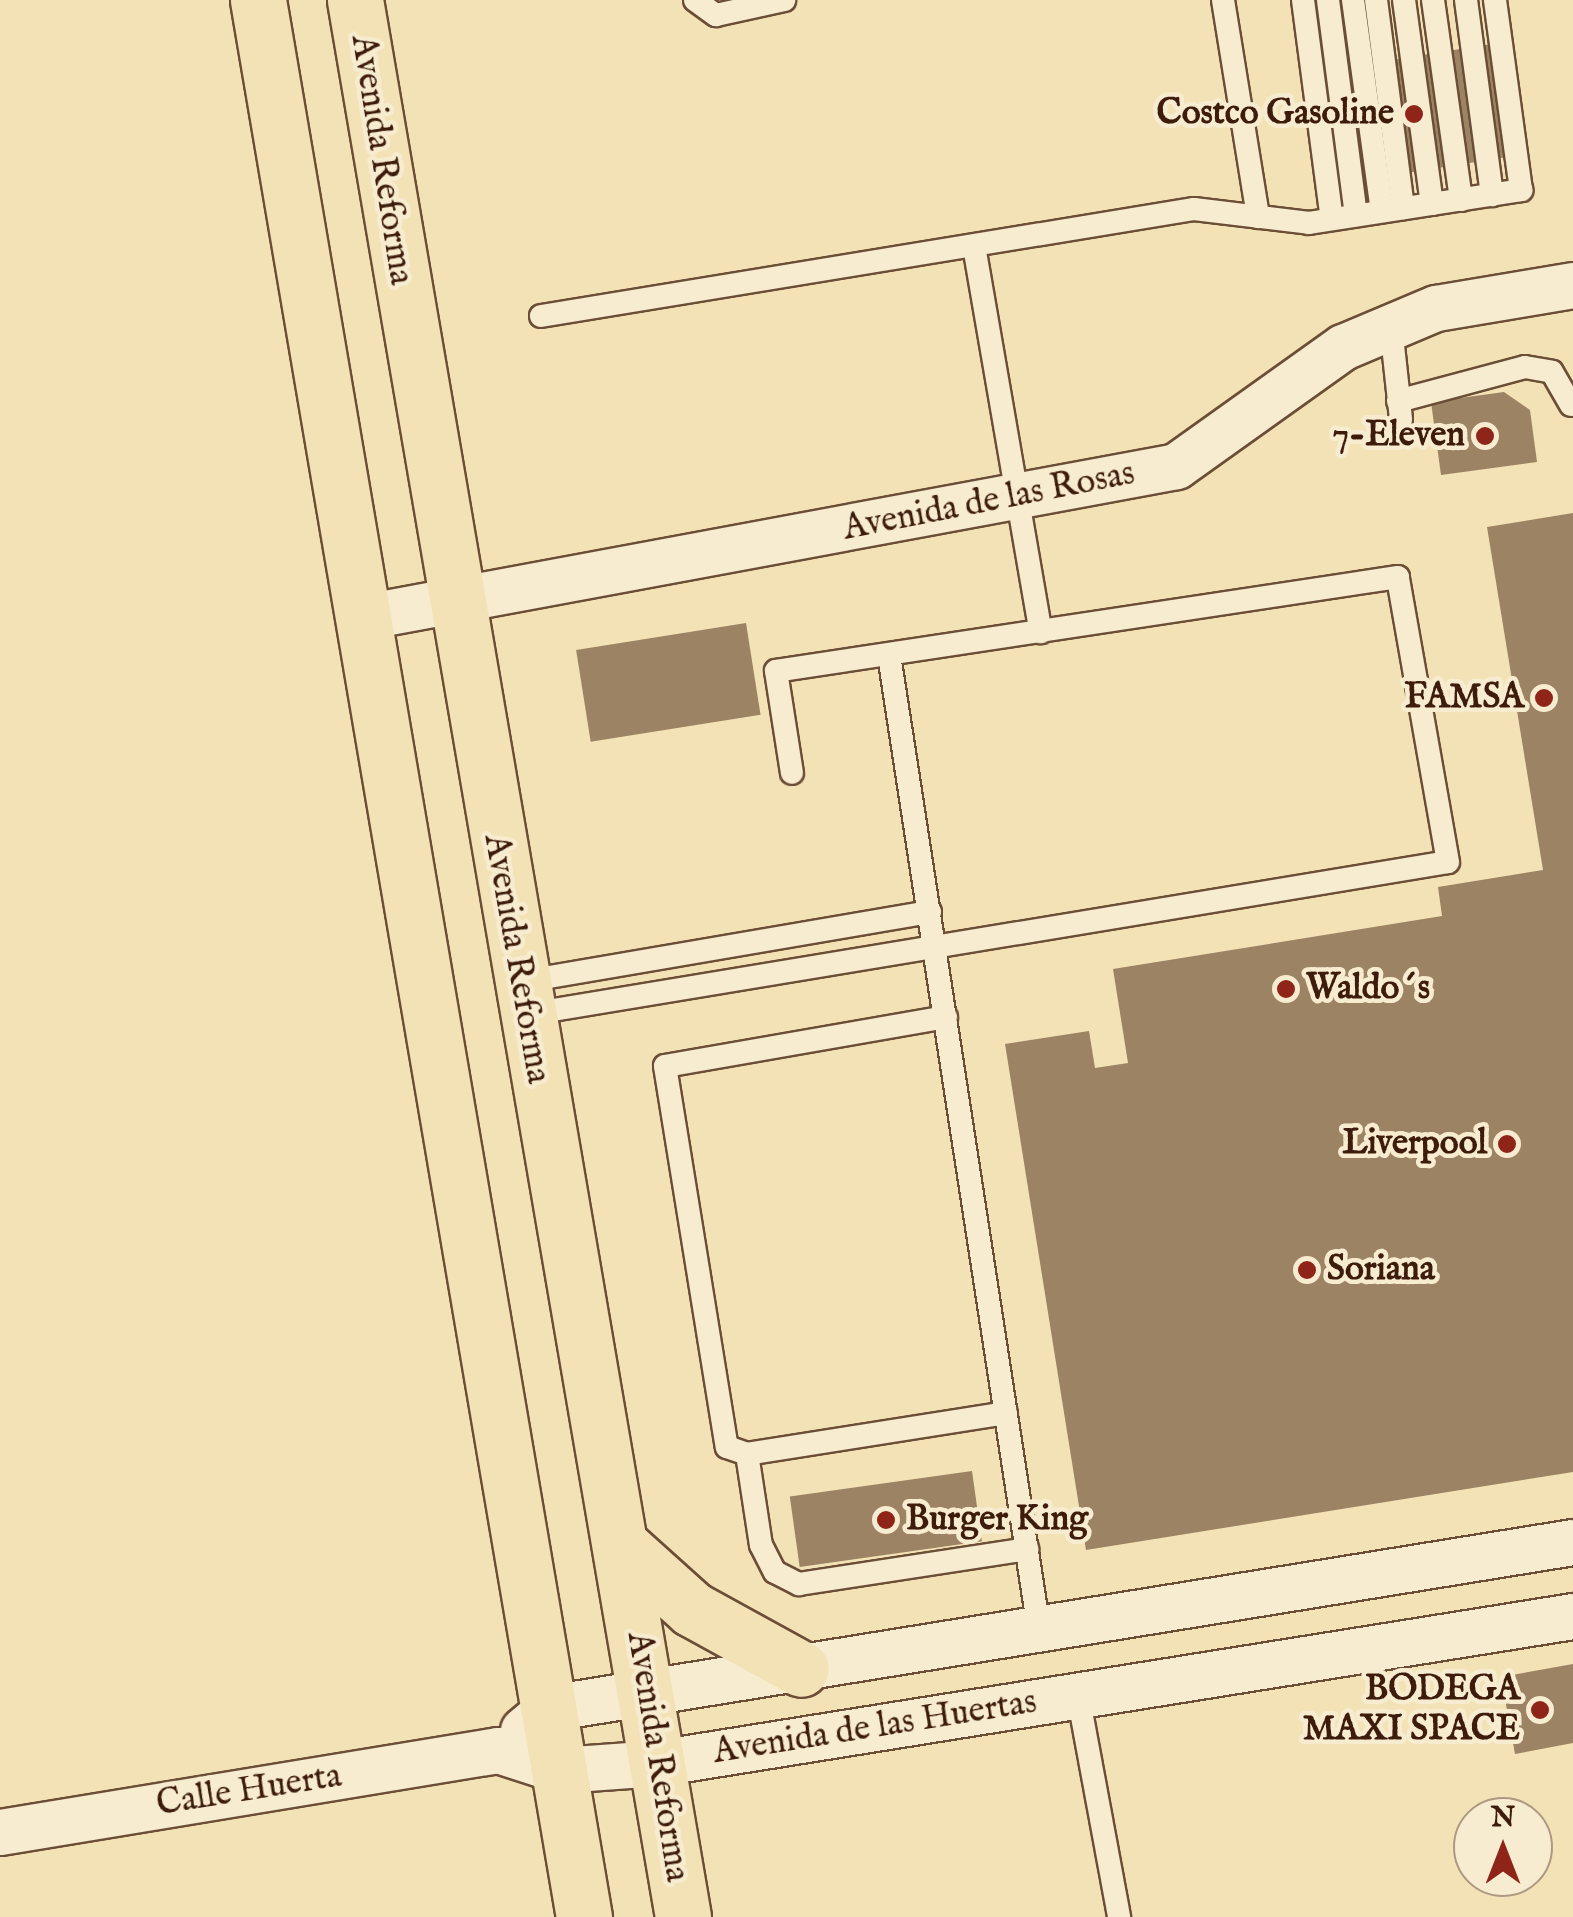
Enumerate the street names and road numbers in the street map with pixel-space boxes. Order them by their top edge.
street label: Avenida Reforma [341,32,421,288]
street label: Avenida de las Rosas [840,453,1138,551]
street label: Avenida Reforma [473,831,559,1087]
street label: Avenida Reforma [617,1629,697,1885]
street label: Avenida de las Huertas [710,1682,1040,1774]
street label: Calle Huerta [154,1756,344,1826]

